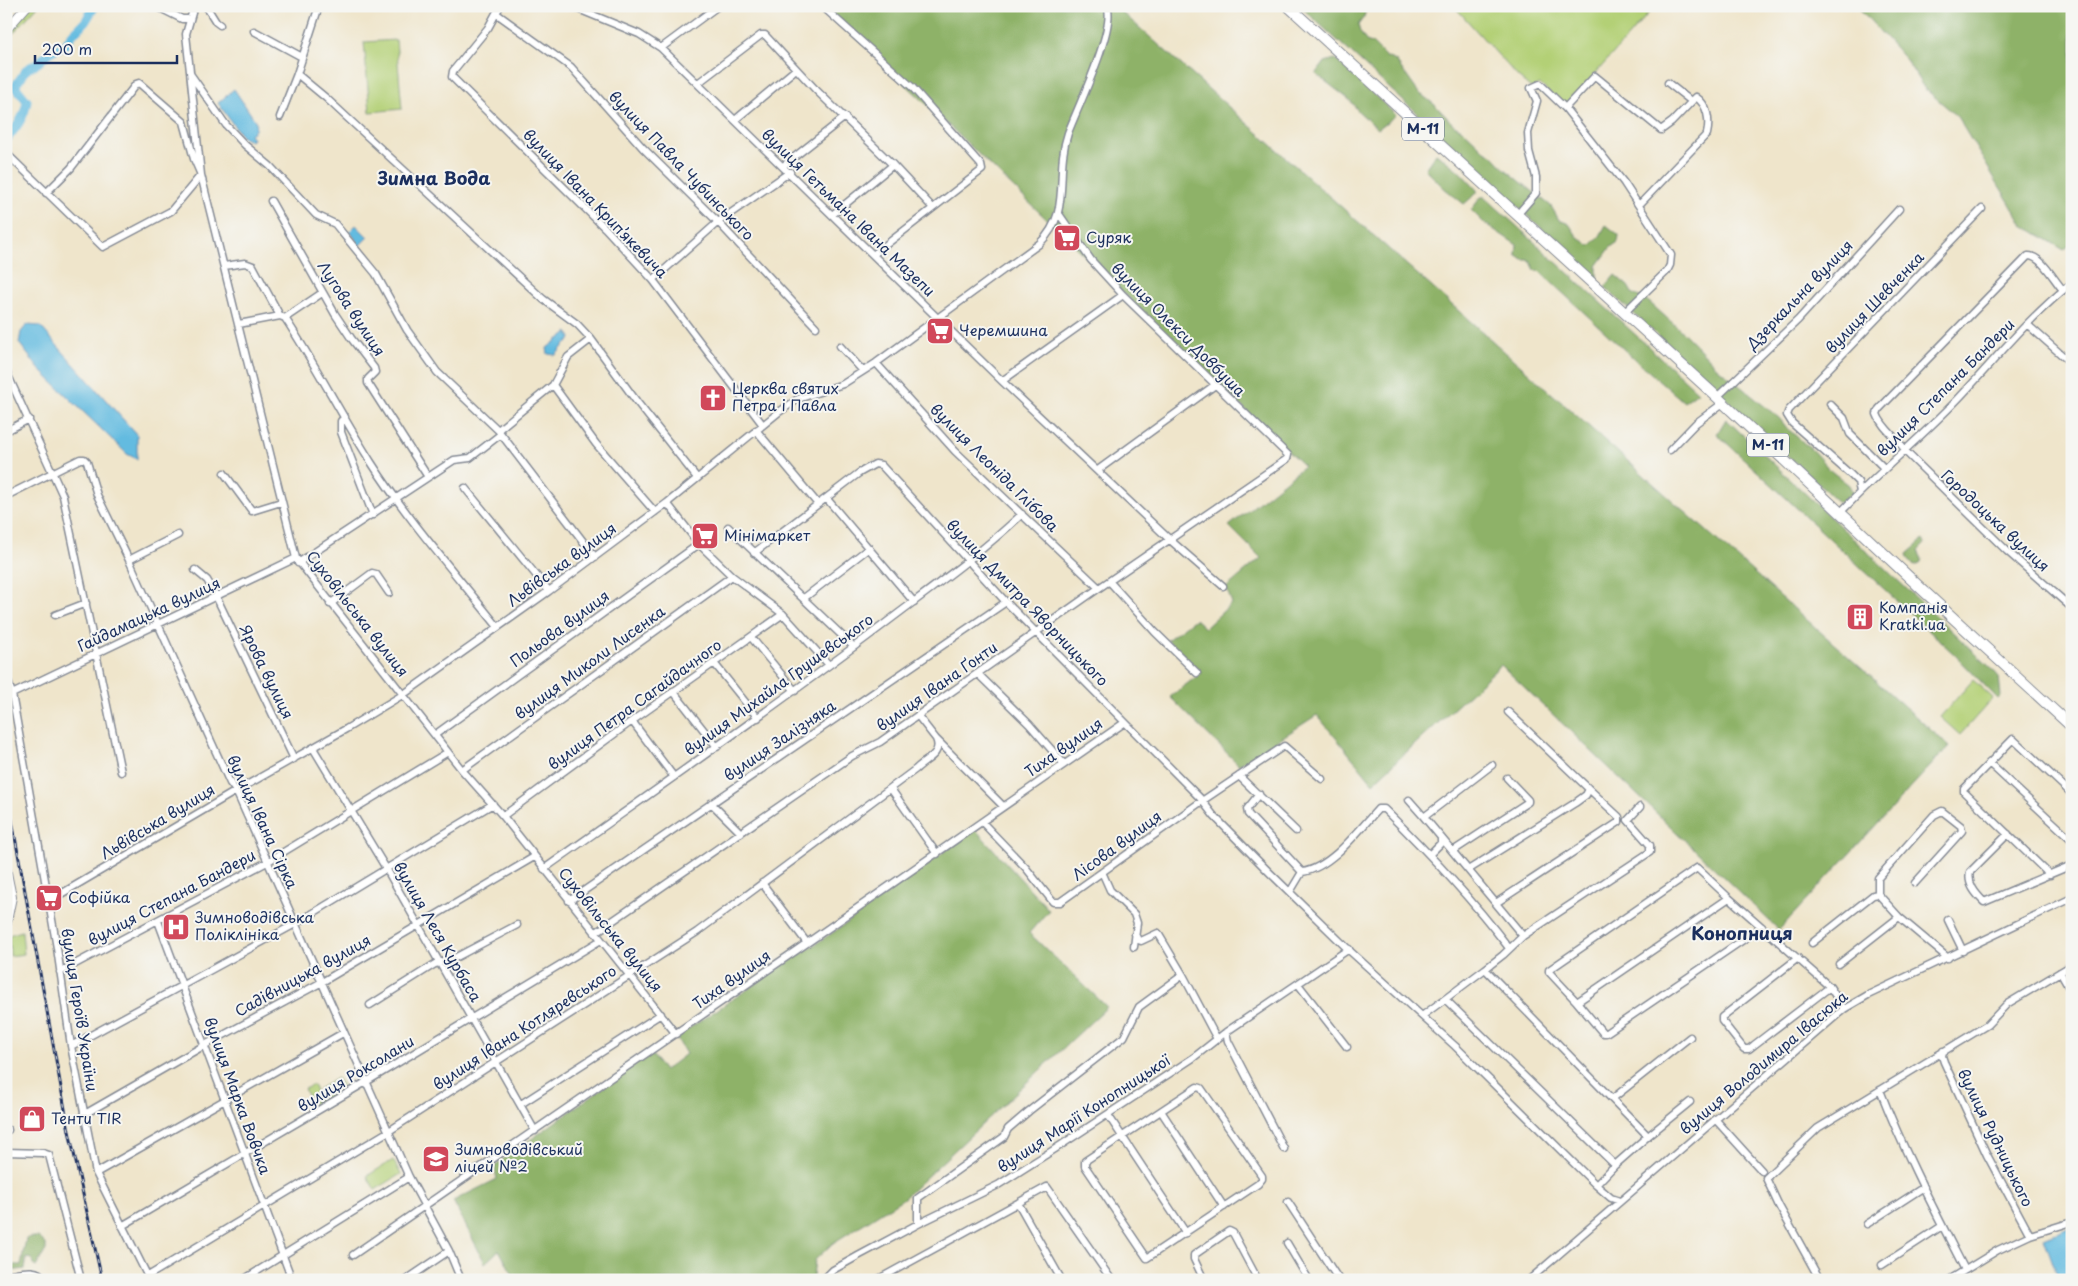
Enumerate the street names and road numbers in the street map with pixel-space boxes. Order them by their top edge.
street label: вулиця Павла Чубинського [604,85,760,245]
road number: М-11 [1402,118,1444,140]
street label: вулиця Івана Крипʼякевича [518,123,674,283]
street label: вулиця Гетьмана Івана Мазепи [757,123,941,301]
street label: Дзеркальна вулиця [1740,234,1858,355]
street label: вулиця Шевченка [1819,245,1929,358]
street label: Лугова вулиця [313,256,392,360]
street label: вулиця Олекси Довбуша [1107,257,1252,402]
street label: вулиця Степана Бандери [1871,313,2019,461]
street label: вулиця Леоніда Глібова [926,397,1065,537]
road number: М-11 [1747,434,1789,456]
street label: Городоцька вулиця [1937,463,2056,577]
street label: вулиця Дмитра Яворницького [942,513,1114,691]
street label: Львівська вулиця [502,516,620,611]
street label: Суховільська вулиця [301,545,415,681]
street label: Гайдамацька вулиця [73,570,224,657]
street label: Польова вулиця [505,584,614,672]
street label: вулиця Миколи Лисенка [509,599,670,724]
street label: вулиця Михайла Грушевського [679,607,877,760]
street label: Ярова вулиця [235,620,300,723]
street label: вулиця Петра Сагайдачного [542,633,726,775]
street label: вулиця Івана Ґонти [871,635,1001,736]
street label: вулиця Залізняка [718,693,840,786]
street label: Тиха вулиця [1019,711,1107,782]
street label: вулиця Івана Сірка [222,751,305,893]
street label: Львівська вулиця [96,777,219,864]
street label: Лісова вулиця [1066,804,1166,885]
street label: вулиця Степана Бандери [83,843,259,951]
street label: вулиця Леся Курбаса [389,857,488,1006]
street label: Суховільська вулиця [554,862,669,996]
street label: вулиця Героїв України [56,926,105,1093]
street label: Садівницька вулиця [230,928,374,1022]
street label: Тиха вулиця [687,943,775,1014]
street label: вулиця Івана Котляревського [428,958,621,1095]
street label: вулиця Володимира Івасюка [1674,984,1853,1139]
street label: вулиця Марка Вовчка [199,1014,278,1178]
street label: вулиця Роксолани [292,1029,418,1117]
street label: вулиця Марії Конопницької [992,1048,1175,1177]
street label: вулиця Рудницького [1953,1064,2040,1210]

